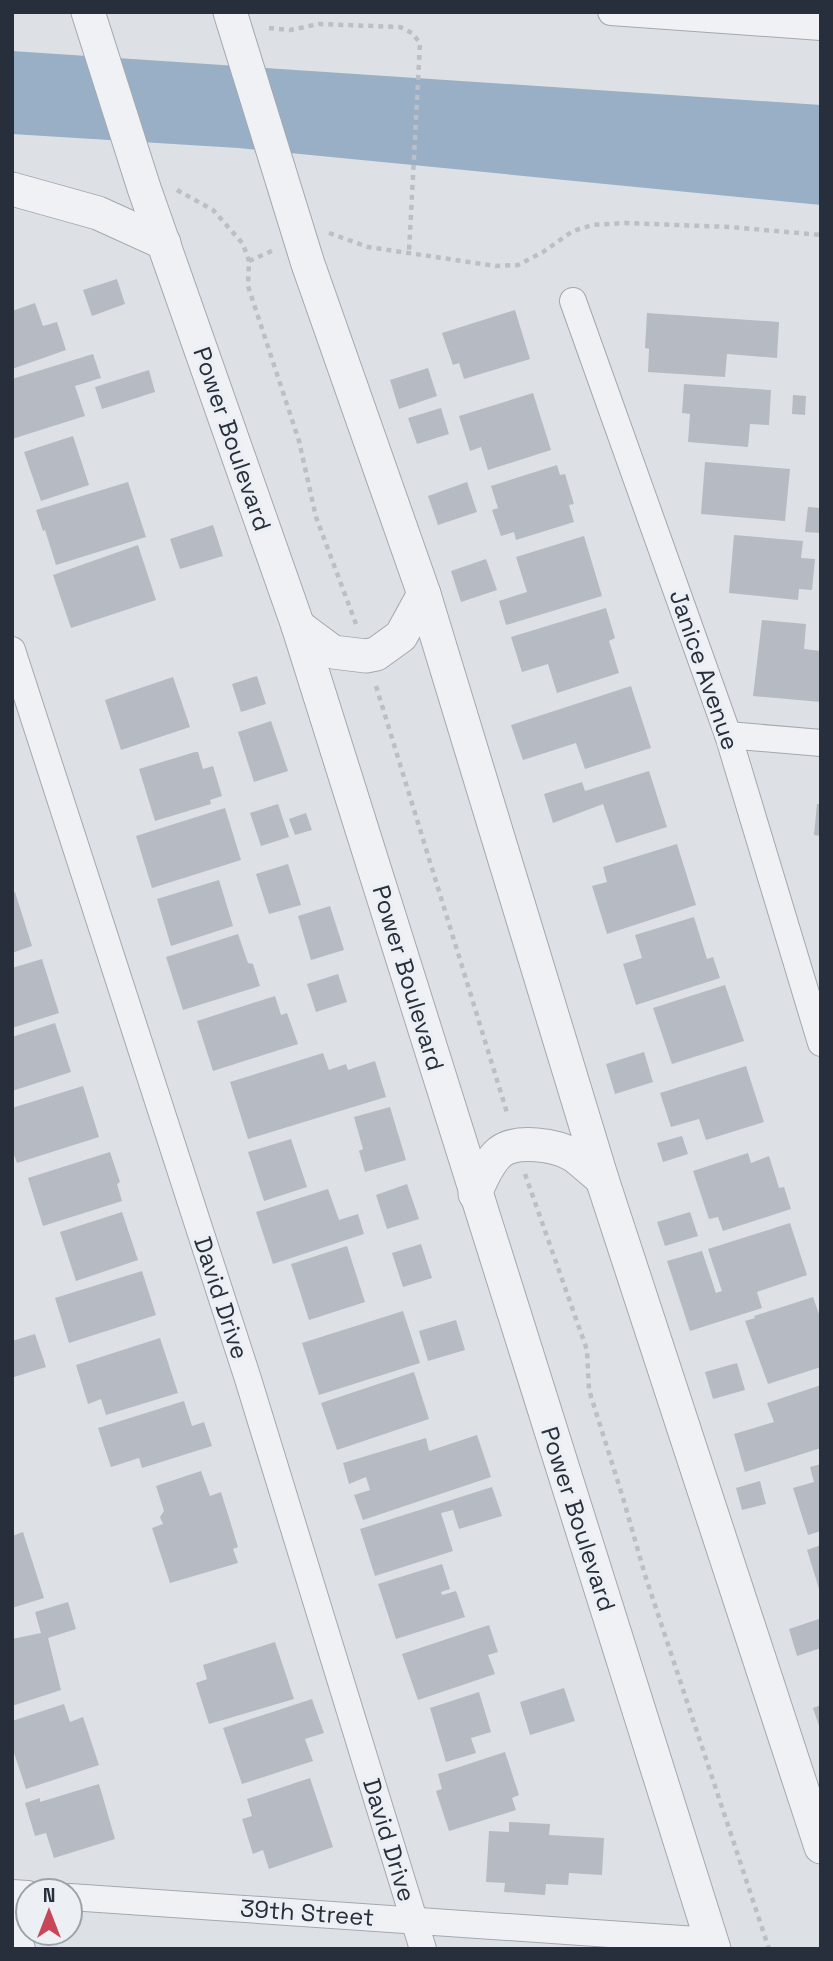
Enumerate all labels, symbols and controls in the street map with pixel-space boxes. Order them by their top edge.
street label: Power Boulevard [186,343,278,535]
street label: Janice Avenue [663,586,746,754]
street label: Power Boulevard [366,881,451,1074]
street label: David Drive [187,1233,256,1363]
street label: Power Boulevard [534,1423,623,1615]
street label: David Drive [356,1775,423,1905]
north arrow [14,1877,84,1947]
text: N [43,1883,55,1908]
street label: 39th Street [239,1892,375,1933]

